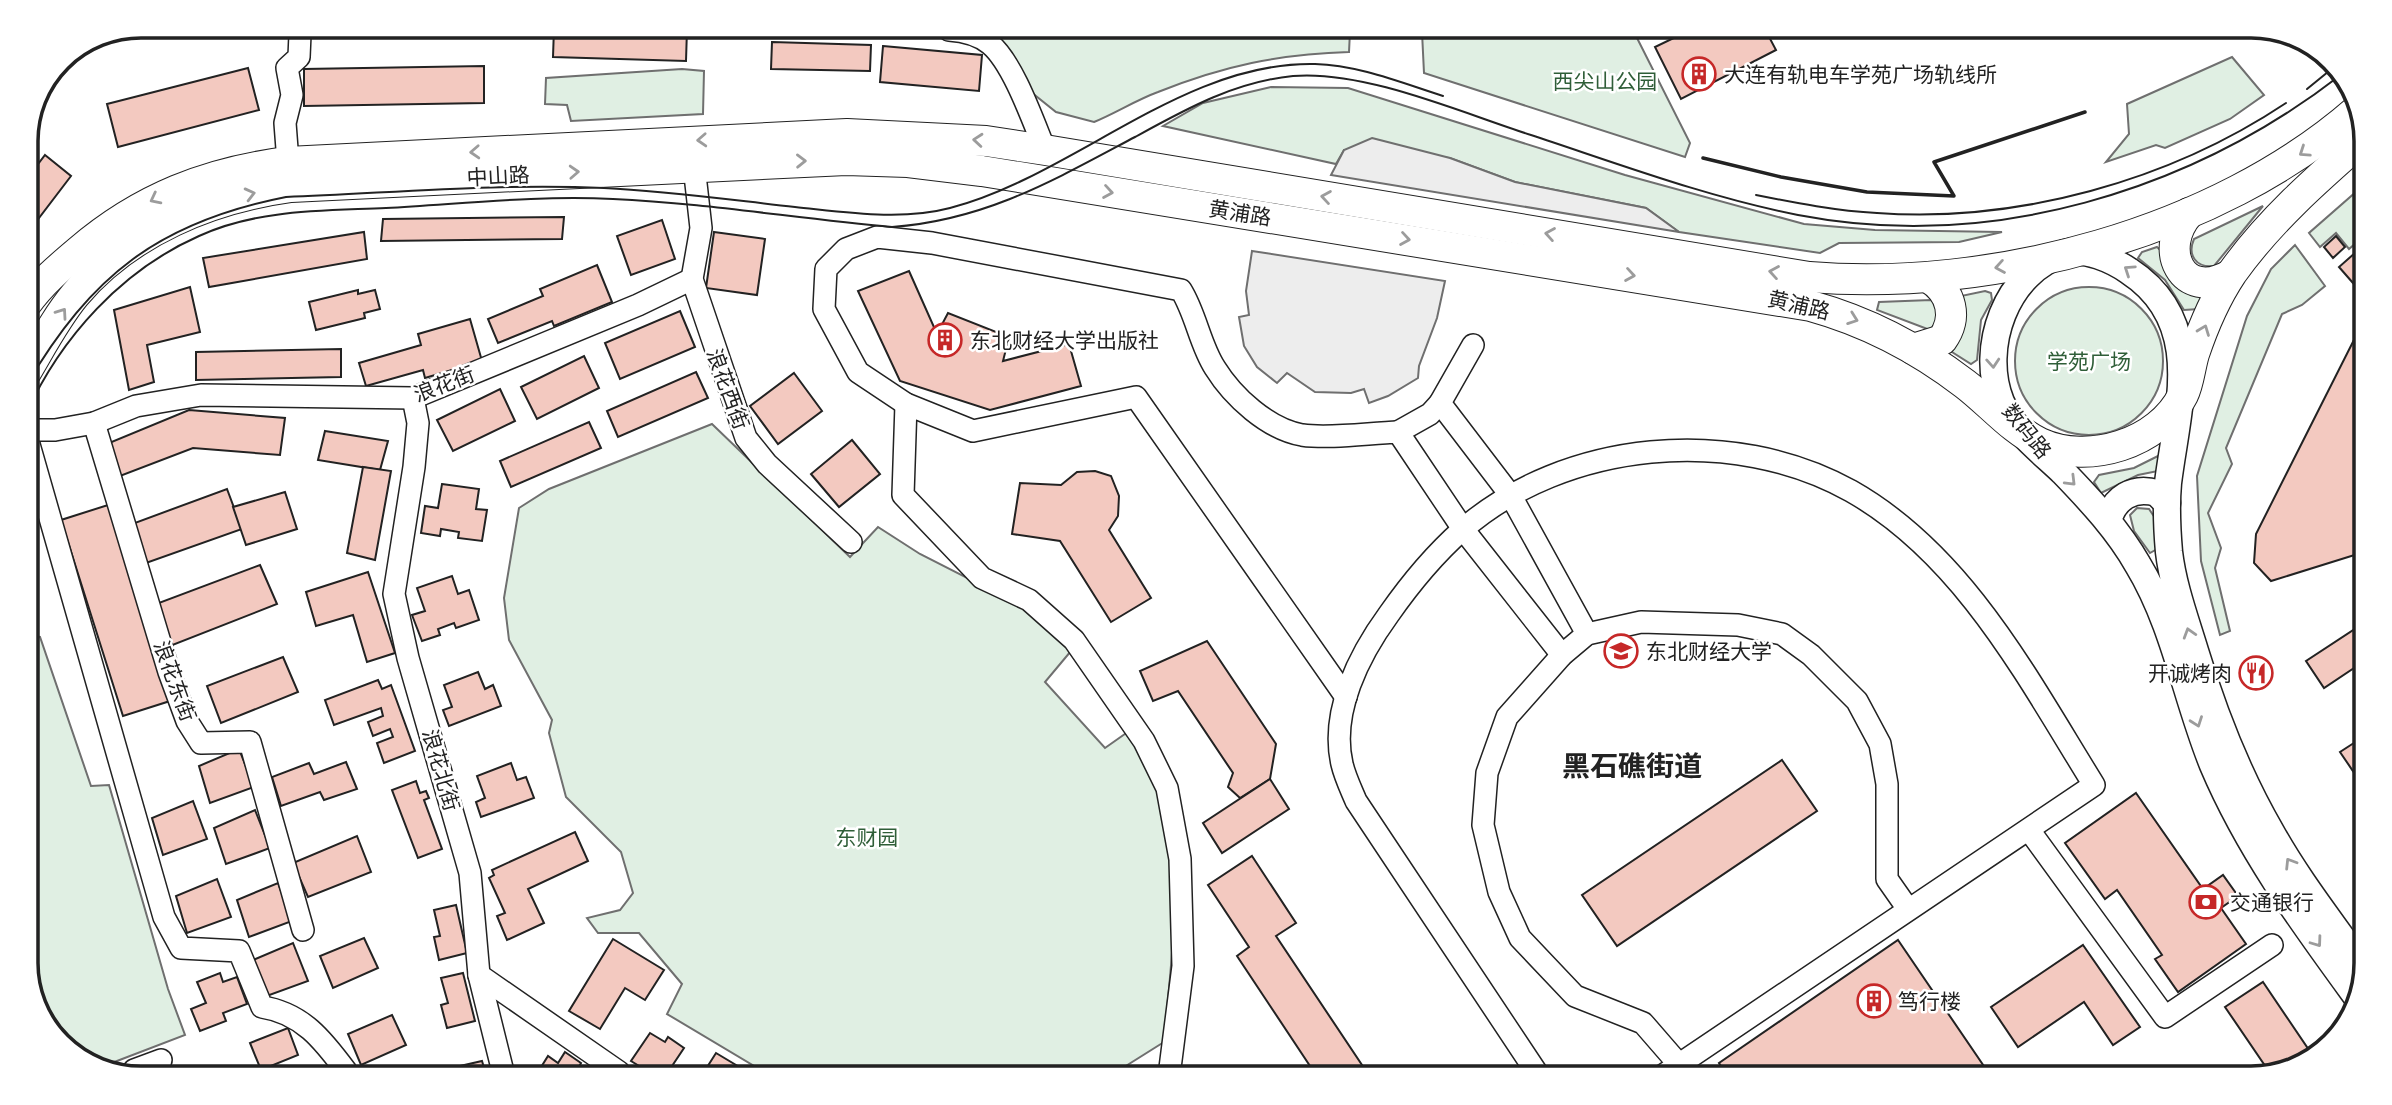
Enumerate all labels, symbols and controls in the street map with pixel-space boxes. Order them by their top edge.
building icon: 大连有轨电车学苑广场轨线所 [1680,55,1718,93]
place label: 大连有轨电车学苑广场轨线所 [1724,63,1997,86]
park label: 西尖山公园 [1553,70,1658,93]
one-way arrow [696,132,707,147]
one-way arrow [972,133,983,148]
one-way arrow [469,144,480,159]
one-way arrow [2299,144,2312,156]
one-way arrow [796,153,807,168]
street label: 中山路 [466,163,530,189]
one-way arrow [569,165,580,180]
one-way arrow [1102,184,1114,199]
one-way arrow [244,188,256,202]
one-way arrow [150,190,162,204]
one-way arrow [1320,190,1332,205]
street label: 黄浦路 [1207,197,1273,229]
one-way arrow [1544,227,1556,242]
one-way arrow [1399,231,1411,246]
one-way arrow [1994,258,2006,273]
one-way arrow [1768,265,1780,280]
one-way arrow [2124,266,2137,279]
one-way arrow [1624,267,1636,282]
street label: 黄浦路 [1766,287,1832,323]
one-way arrow [54,308,66,321]
one-way arrow [1846,311,1858,325]
building icon: 东北财经大学出版社 [926,321,964,359]
one-way arrow [2195,324,2209,336]
place label: 东北财经大学出版社 [970,329,1159,352]
street label: 浪花西街 [703,346,753,432]
park label: 学苑广场 [2047,350,2131,373]
one-way arrow [1986,358,2001,369]
street label: 浪花街 [410,362,478,406]
street label: 数码路 [1998,399,2056,463]
one-way arrow [2062,472,2075,485]
one-way arrow [2183,628,2198,640]
school or university icon: 东北财经大学 [1602,632,1640,670]
street label: 浪花东街 [150,638,200,724]
place label: 东北财经大学 [1646,640,1772,663]
restaurant icon: 开诚烤肉 [2237,654,2275,692]
place label: 开诚烤肉 [2148,662,2232,685]
one-way arrow [2189,715,2203,727]
street label: 浪花北街 [418,726,464,814]
district label: 黑石礁街道 [1562,751,1702,782]
park label: 东财园 [836,826,899,849]
one-way arrow [2286,858,2299,871]
bank icon: 交通银行 [2187,883,2225,921]
place label: 交通银行 [2230,891,2314,914]
one-way arrow [2309,934,2321,947]
building icon: 笃行楼 [1855,982,1893,1020]
place label: 笃行楼 [1898,990,1961,1013]

